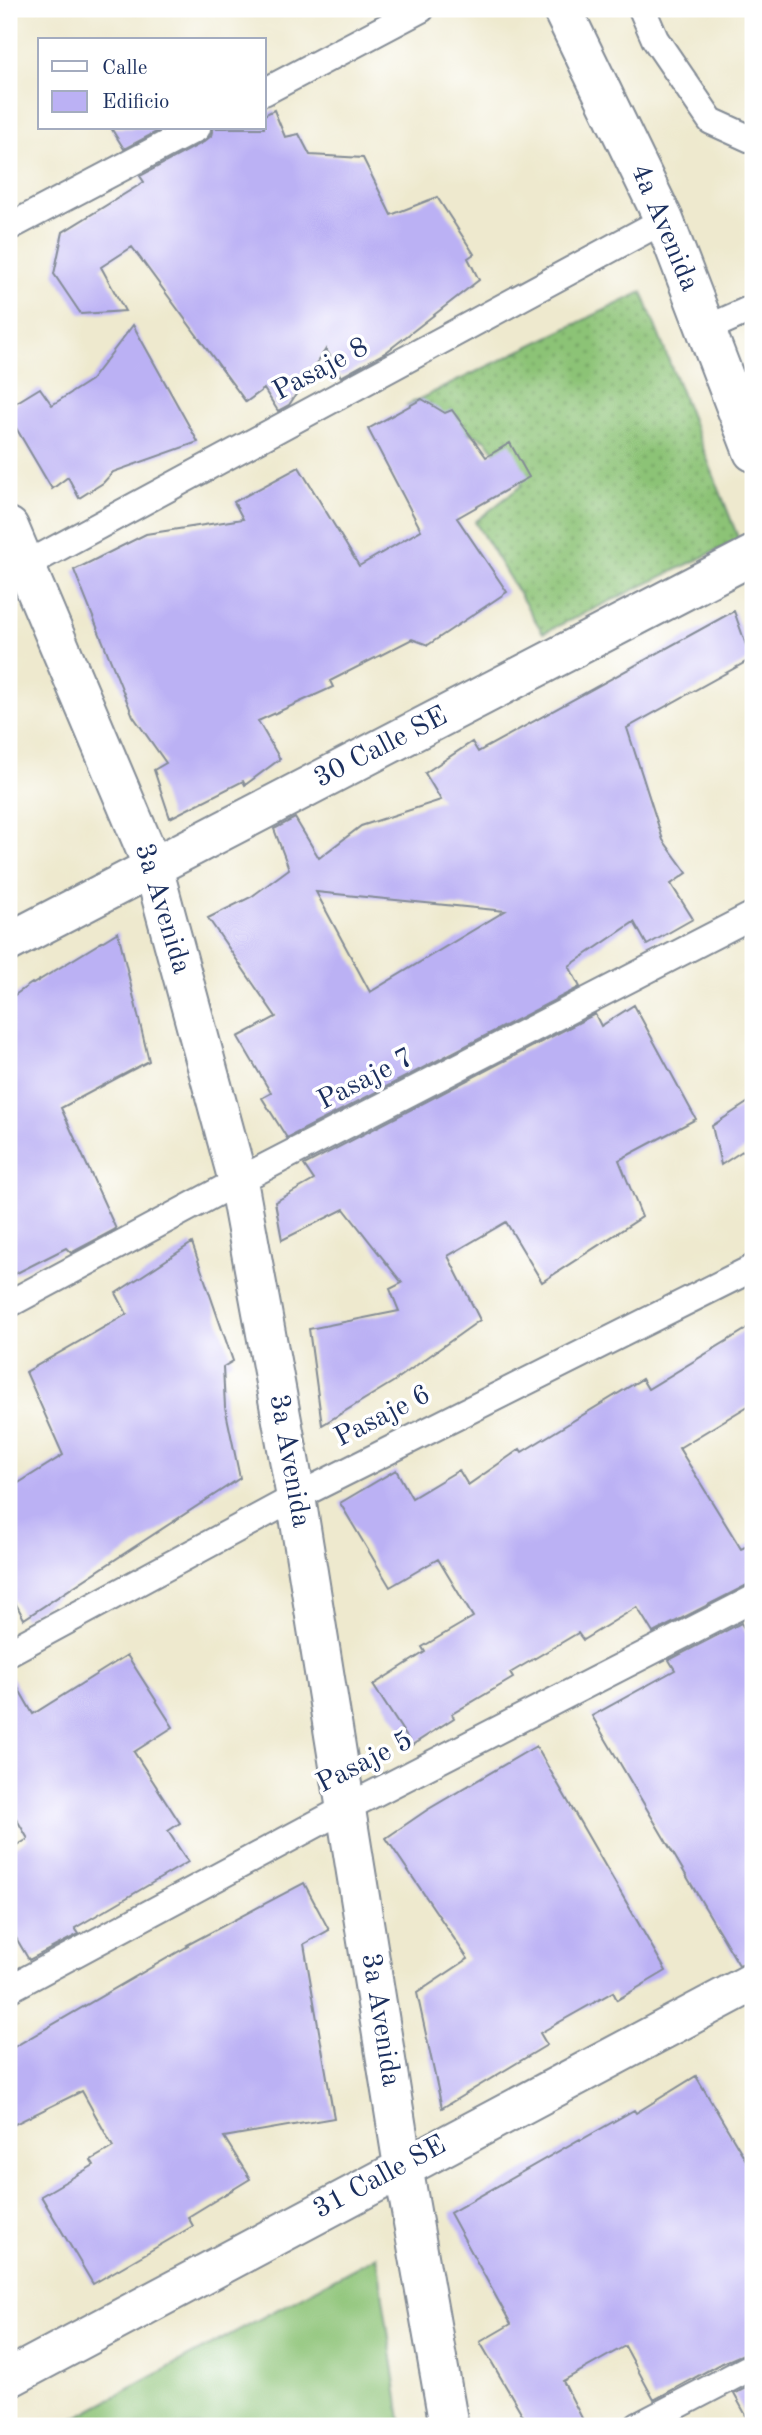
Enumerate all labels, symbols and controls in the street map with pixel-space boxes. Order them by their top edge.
legend [38,38,266,130]
text: Calle [102,58,147,79]
text: Edificio [102,92,170,113]
street label: 4a Avenida [625,160,703,296]
street label: Pasaje 8 [269,333,373,407]
street label: 30 Calle SE [310,703,452,793]
street label: 3a Avenida [129,840,195,978]
street label: Pasaje 7 [314,1044,418,1116]
street label: Pasaje 6 [331,1381,435,1453]
street label: 3a Avenida [263,1392,315,1530]
street label: Pasaje 5 [313,1727,417,1799]
street label: 3a Avenida [356,1951,404,2089]
street label: 31 Calle SE [309,2131,451,2225]

